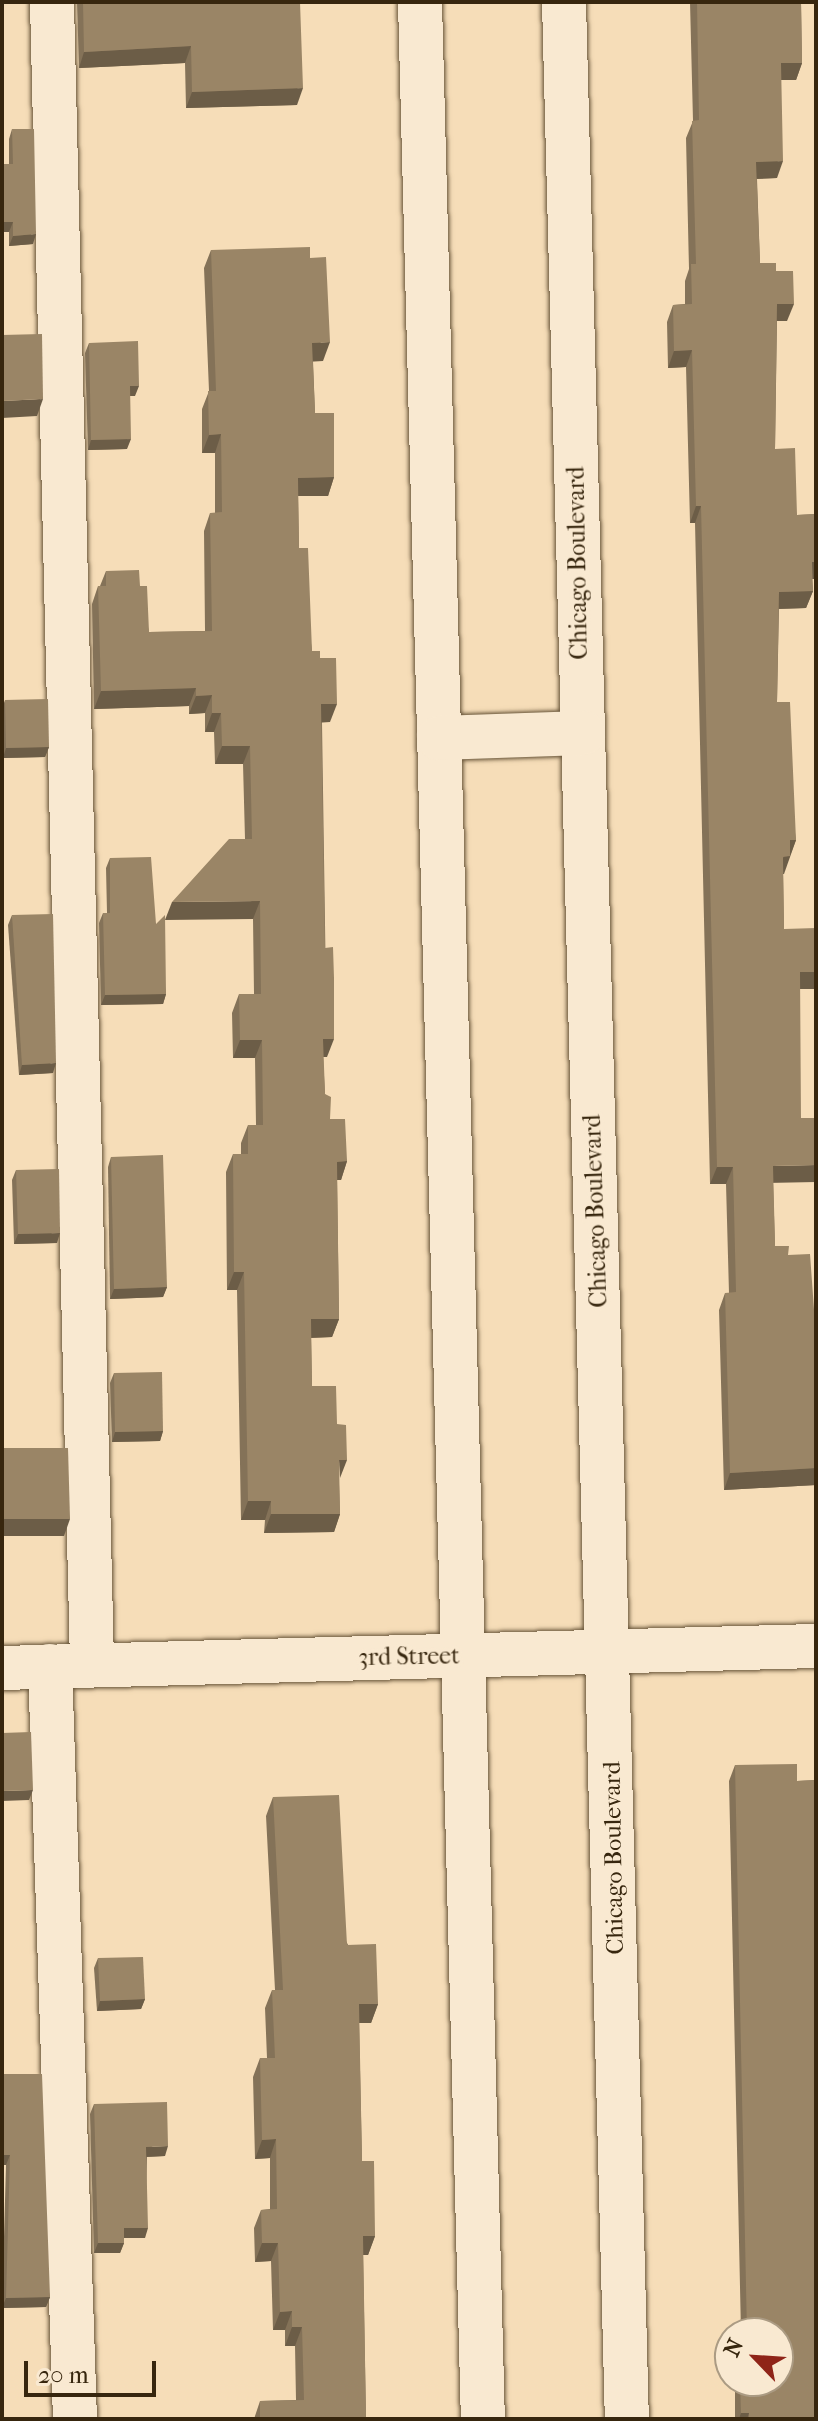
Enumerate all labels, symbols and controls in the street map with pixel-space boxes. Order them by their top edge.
street label: Chicago Boulevard [562,466,594,660]
street label: Chicago Boulevard [578,1114,614,1308]
street label: 3rd Street [358,1642,460,1672]
street label: Chicago Boulevard [598,1761,630,1955]
north arrow [714,2317,794,2397]
text: N [719,2335,749,2361]
scale bar [28,2345,160,2395]
text: 20 m [38,2361,89,2389]

